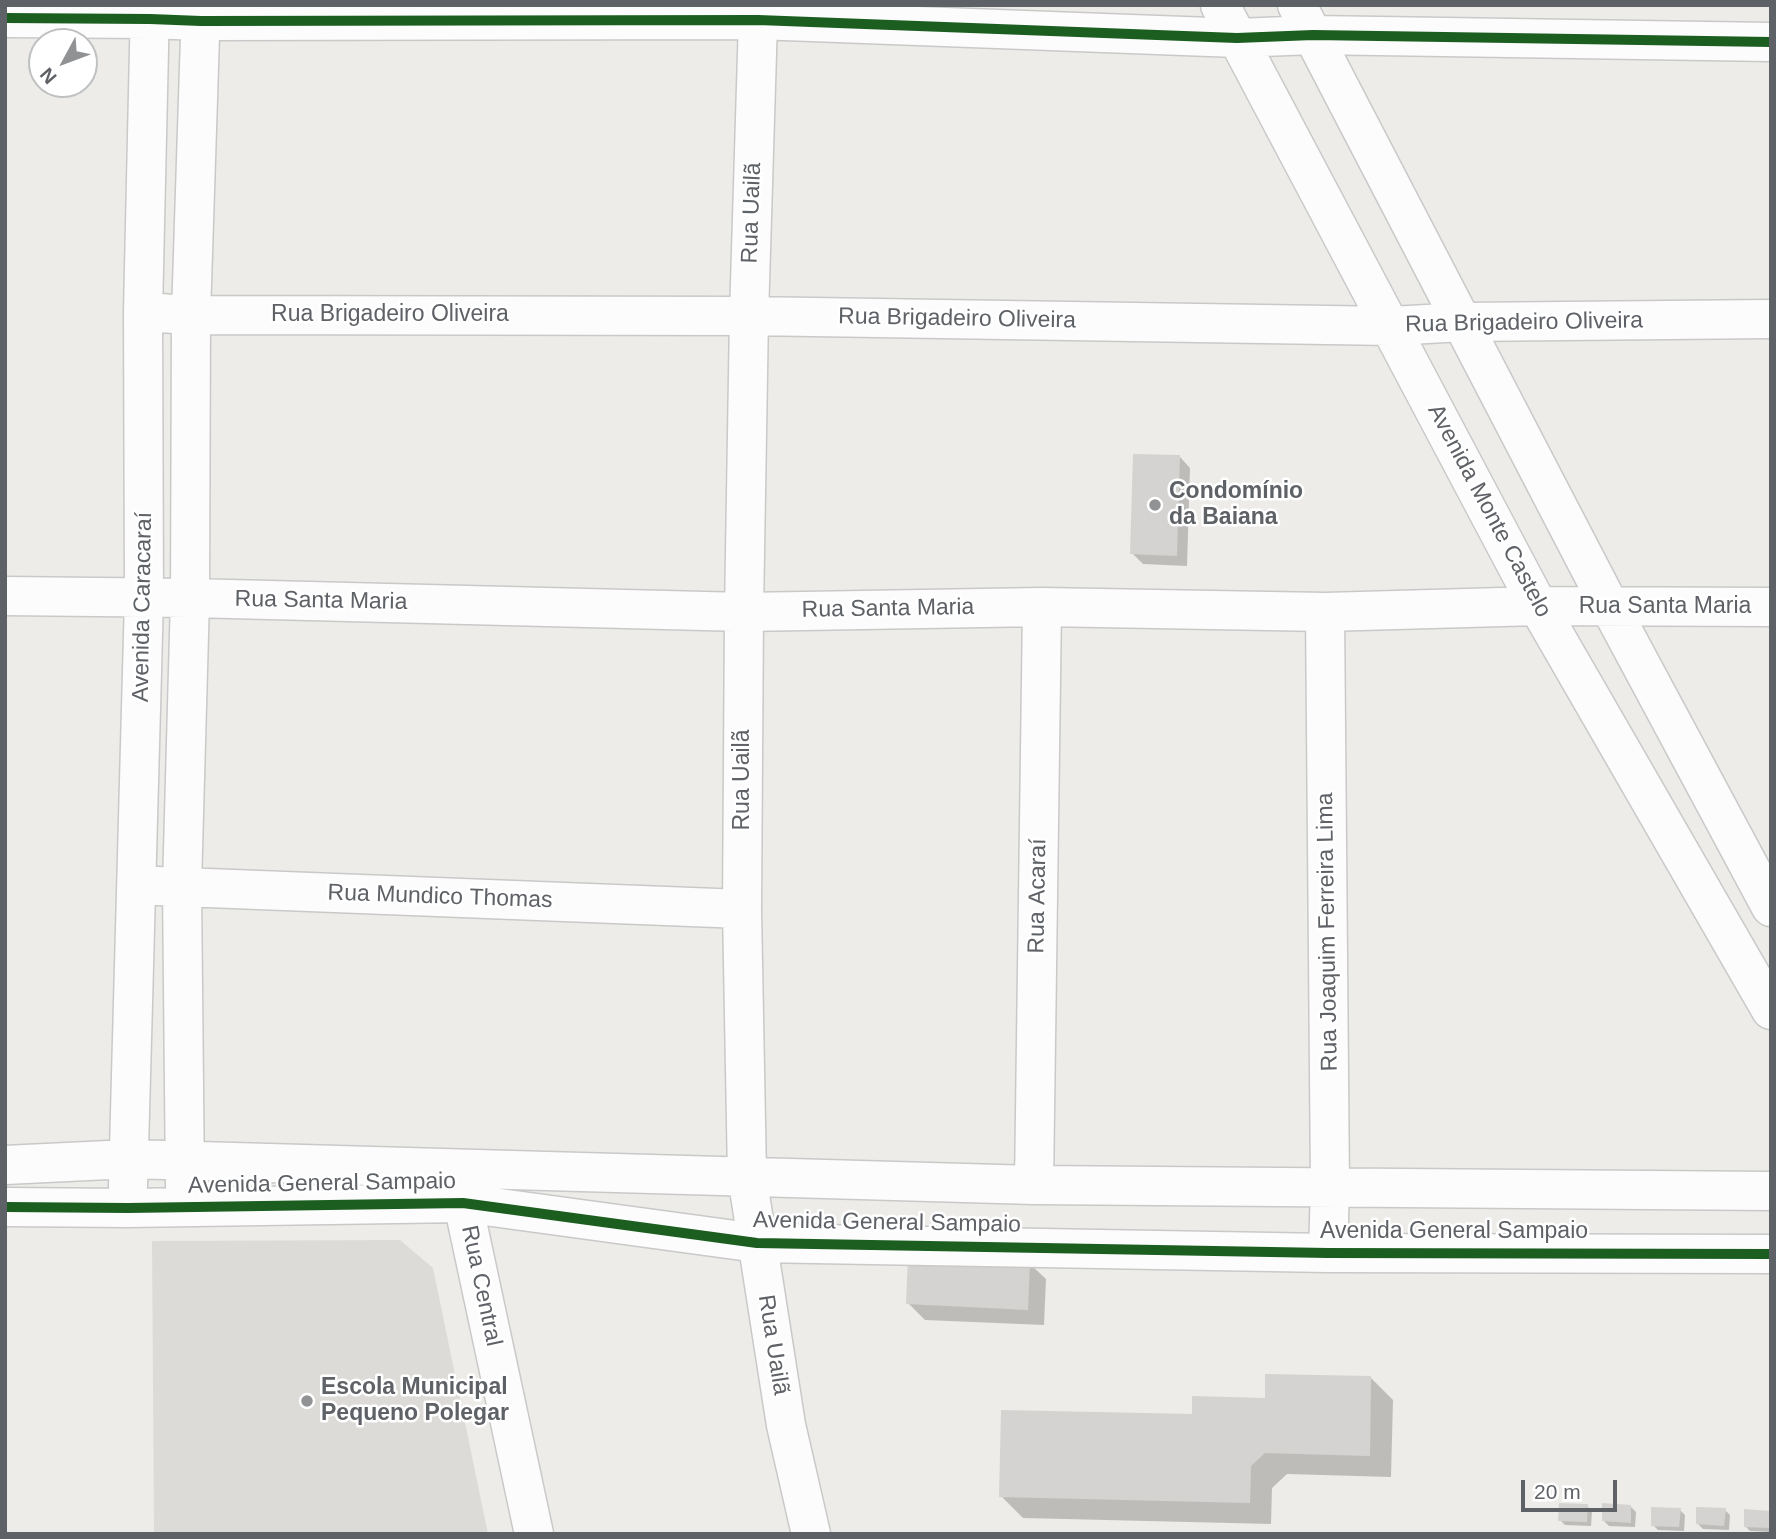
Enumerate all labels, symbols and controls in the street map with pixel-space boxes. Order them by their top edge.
north arrow [28,28,98,98]
text: N [36,64,61,88]
street label: Rua Uailã [736,162,768,264]
street label: Rua Brigadeiro Oliveira [271,301,509,329]
street label: Rua Brigadeiro Oliveira [838,303,1076,335]
street label: Rua Brigadeiro Oliveira [1405,307,1643,339]
street label: Avenida Monte Castelo [1421,400,1557,622]
place label: Condomínio da Baiana [1169,478,1303,532]
marker: Condomínio da Baiana [1147,497,1163,513]
street label: Avenida Caracaraí [128,512,158,702]
street label: Rua Santa Maria [234,586,408,616]
street label: Rua Santa Maria [1579,593,1751,621]
street label: Rua Santa Maria [801,594,975,624]
street label: Rua Uailã [729,730,757,830]
street label: Rua Joaquim Ferreira Lima [1312,792,1344,1072]
street label: Rua Acaraí [1023,838,1053,954]
street label: Rua Mundico Thomas [327,879,553,915]
street label: Avenida General Sampaio [188,1168,456,1200]
street label: Avenida General Sampaio [753,1207,1021,1239]
street label: Avenida General Sampaio [1320,1218,1588,1246]
street label: Rua Central [455,1223,507,1349]
street label: Rua Uailã [751,1293,795,1397]
place label: Escola Municipal Pequeno Polegar [321,1374,509,1428]
marker: Escola Municipal Pequeno Polegar [299,1393,315,1409]
scale bar [1524,1466,1620,1510]
text: 20 m [1534,1480,1581,1503]

